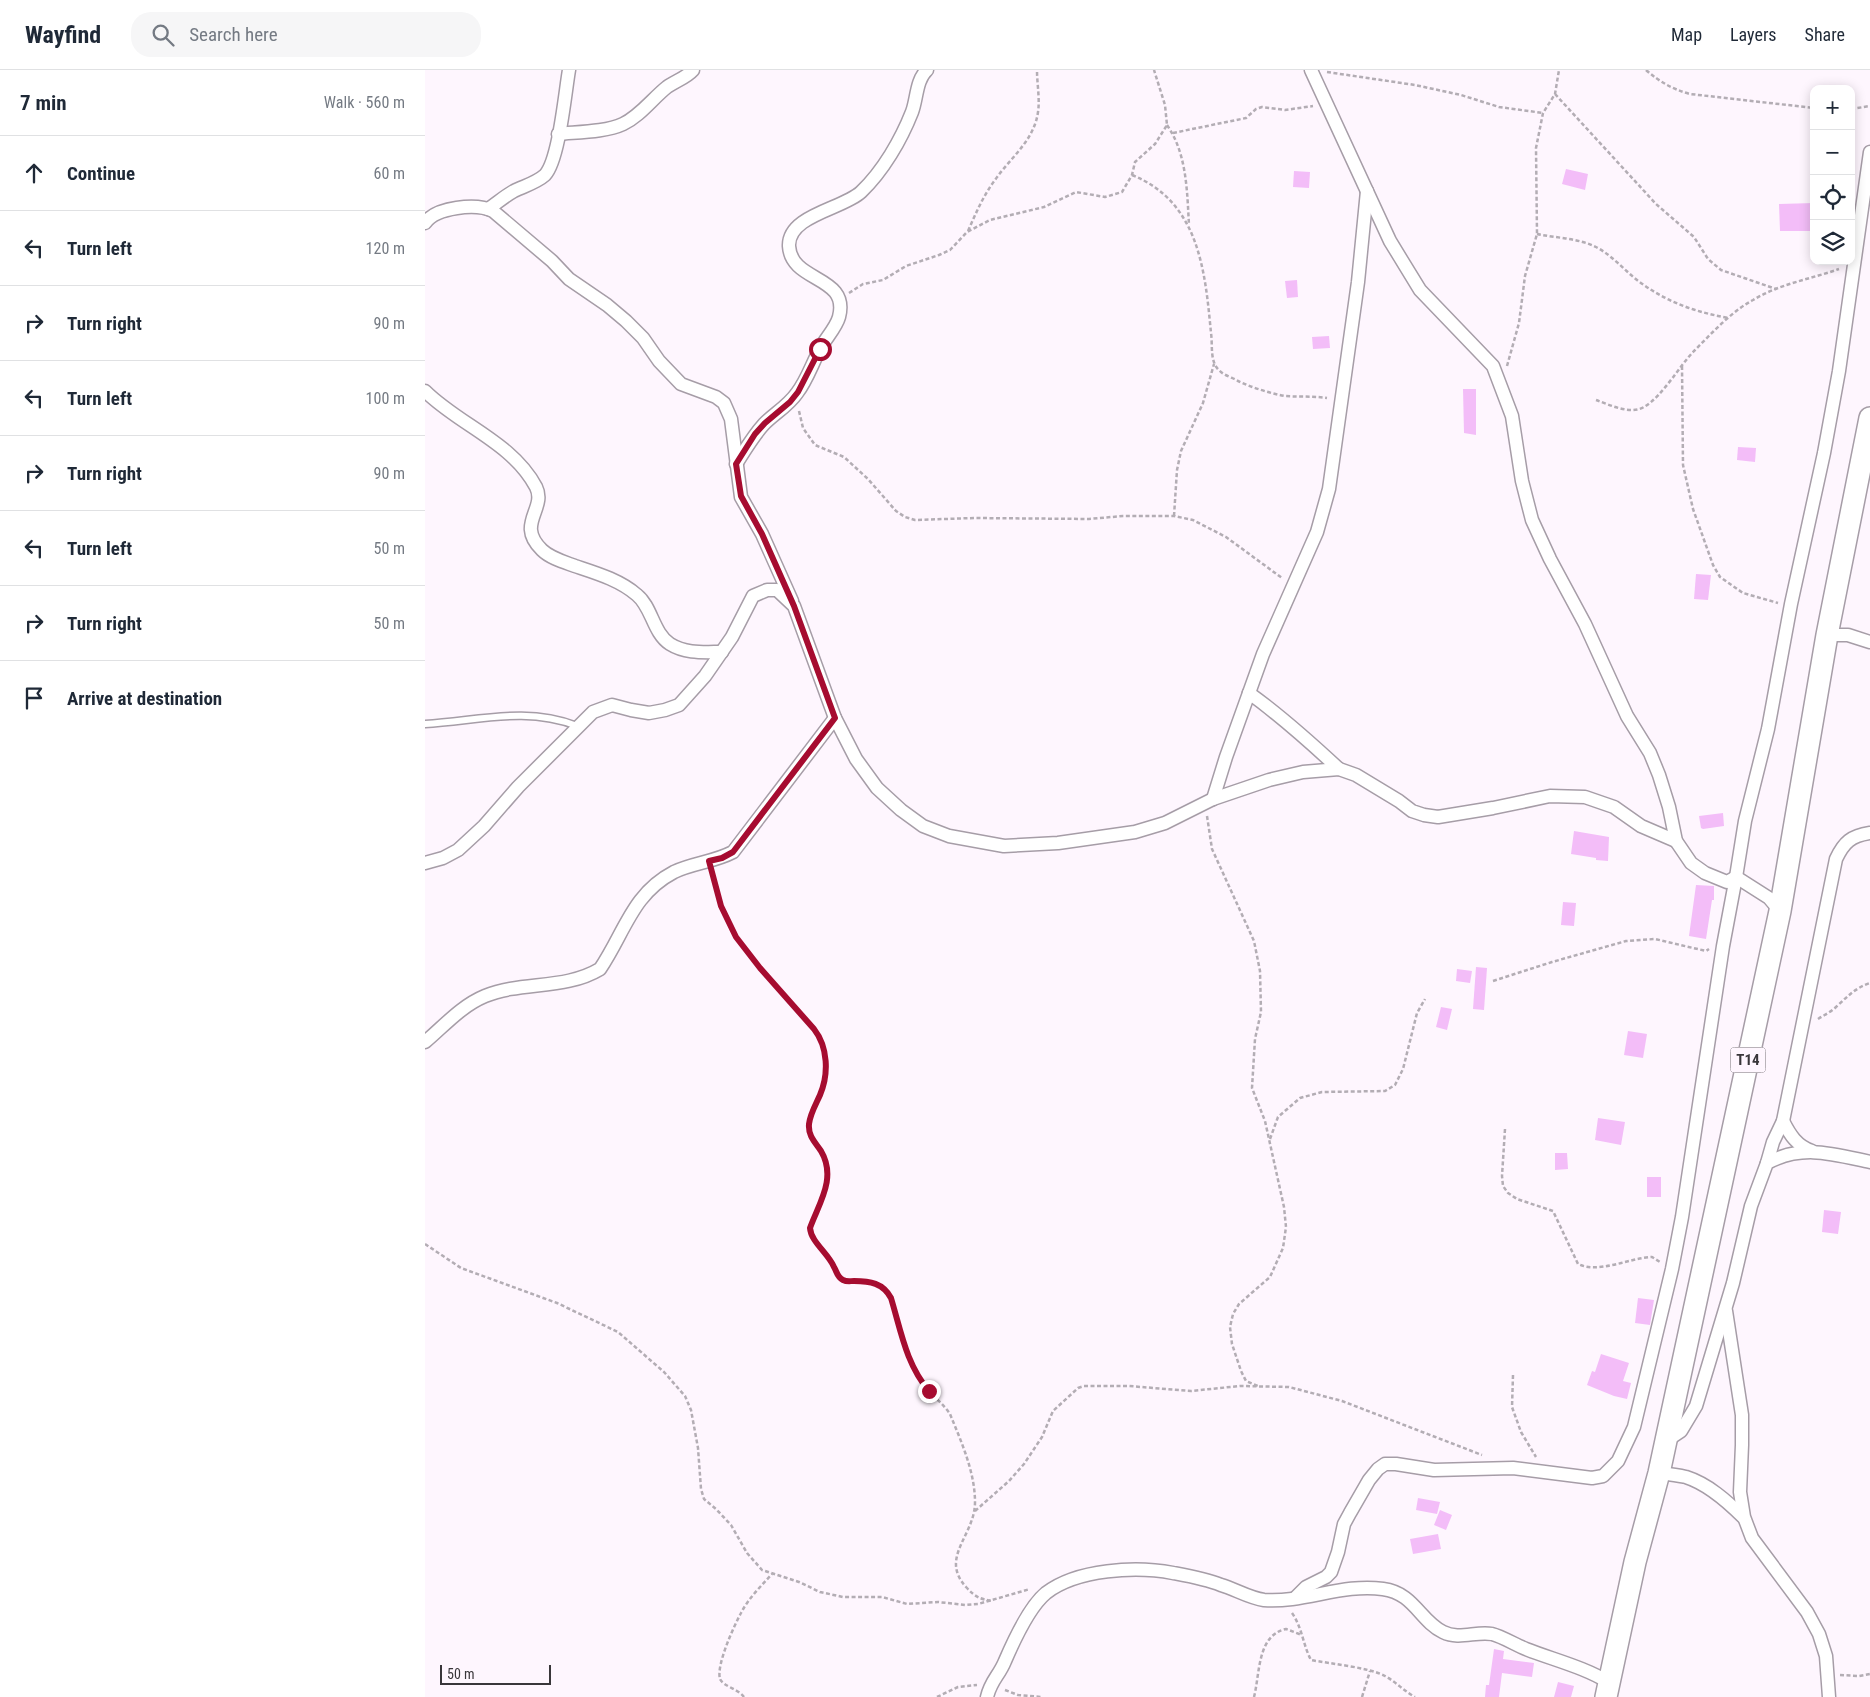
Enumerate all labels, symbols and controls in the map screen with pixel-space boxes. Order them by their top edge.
search box [131,12,481,57]
text: Wayfind [25,21,101,49]
icon: search [149,21,177,49]
text: Search here [189,23,278,46]
text: Map [1671,24,1702,45]
text: Layers [1730,24,1777,45]
text: Share [1805,24,1845,45]
map controls [1810,85,1855,265]
button: + [1810,85,1855,130]
text: 7 min [20,91,67,115]
text: Walk · 560 m [324,93,405,112]
button: − [1810,130,1855,175]
icon: ahead [20,159,48,187]
text: Continue [67,162,135,185]
text: 60 m [373,164,405,183]
button: locate [1810,175,1855,220]
button: layers [1810,220,1855,265]
icon: left [20,234,48,262]
text: Turn left [67,237,132,260]
text: 120 m [366,239,405,258]
icon: right [20,309,48,337]
text: Turn right [67,312,142,335]
text: 90 m [373,314,405,333]
route start [809,338,832,361]
icon: left [20,384,48,412]
text: Turn left [67,387,132,410]
text: 100 m [366,389,405,408]
icon: right [20,459,48,487]
text: Turn right [67,462,142,485]
text: 90 m [373,464,405,483]
icon: left [20,534,48,562]
text: Turn left [67,537,132,560]
text: 50 m [373,539,405,558]
icon: right [20,609,48,637]
text: Turn right [67,612,142,635]
text: 50 m [373,614,405,633]
icon: arrive [20,684,48,712]
text: Arrive at destination [67,687,222,710]
road number: T14 [1731,1048,1765,1072]
route end [918,1380,941,1403]
scale bar [440,1662,551,1685]
text: 50 m [447,1666,475,1682]

